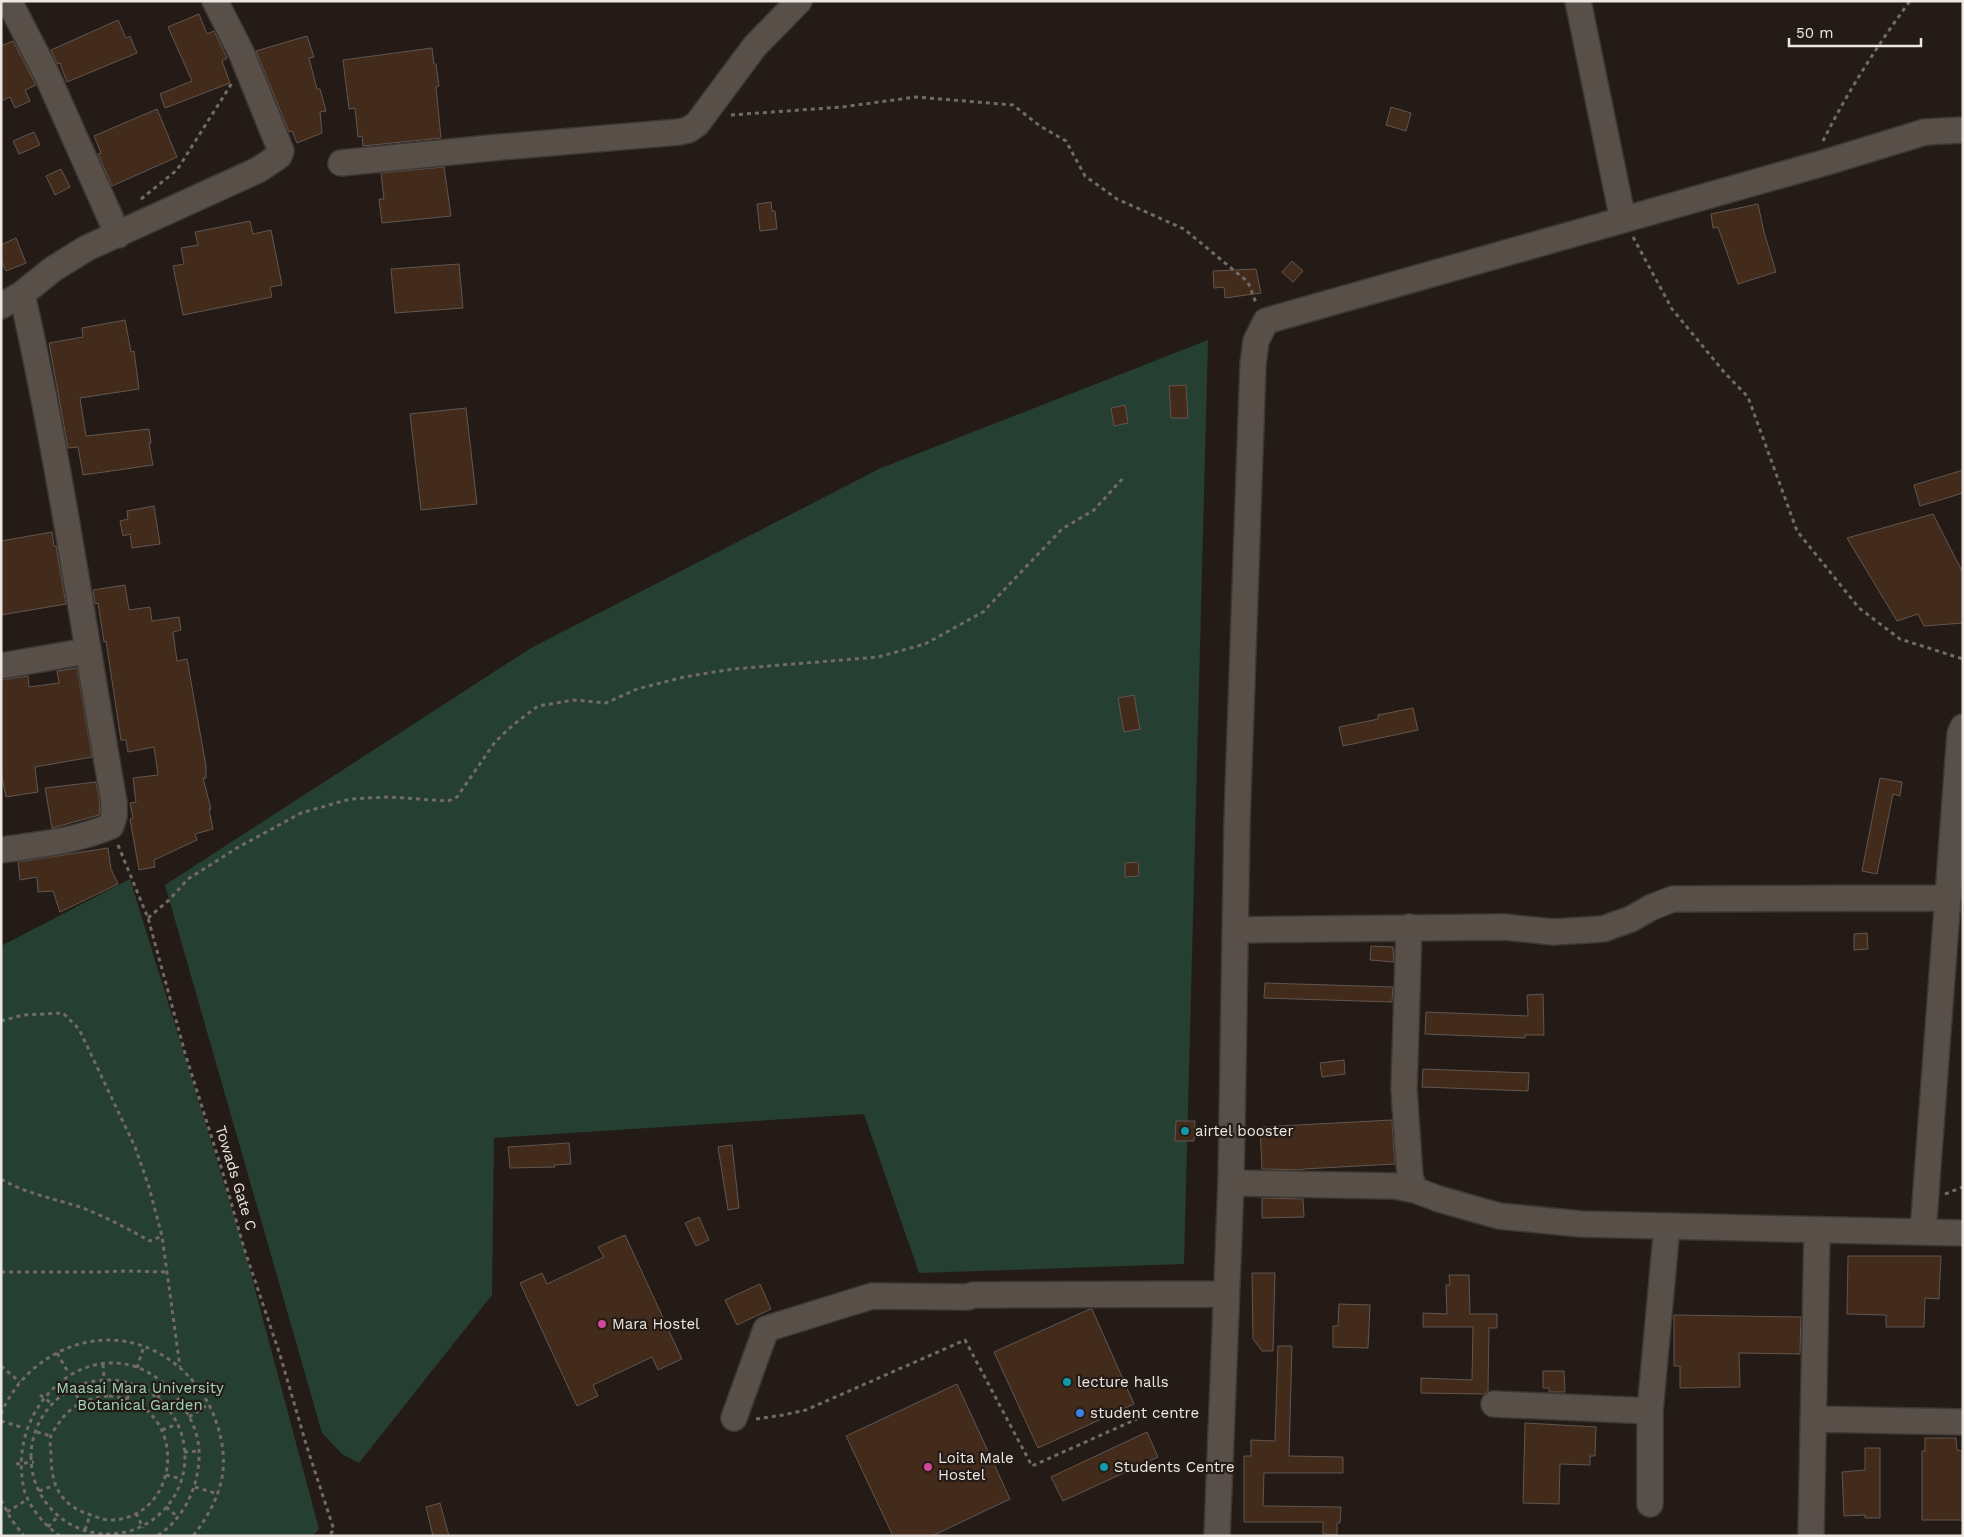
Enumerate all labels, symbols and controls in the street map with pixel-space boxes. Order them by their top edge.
scale bar [1789,15,1922,47]
text: 50 m [1796,24,1833,42]
place label: airtel booster [1195,1122,1294,1140]
street label: Towads Gate C [211,1123,261,1233]
marker: airtel booster [1179,1125,1191,1137]
place label: Mara Hostel [612,1315,700,1333]
marker: Mara Hostel [596,1318,608,1330]
place label: lecture halls [1077,1373,1169,1391]
marker: lecture halls [1061,1376,1073,1388]
park label: Maasai Mara University Botanical Garden [56,1379,224,1414]
place label: student centre [1090,1404,1199,1422]
marker: student centre [1074,1407,1086,1419]
place label: Loita Male Hostel [938,1449,1014,1484]
place label: Students Centre [1114,1458,1235,1476]
marker: Loita Male Hostel [922,1461,934,1473]
marker: Students Centre [1098,1461,1110,1473]

